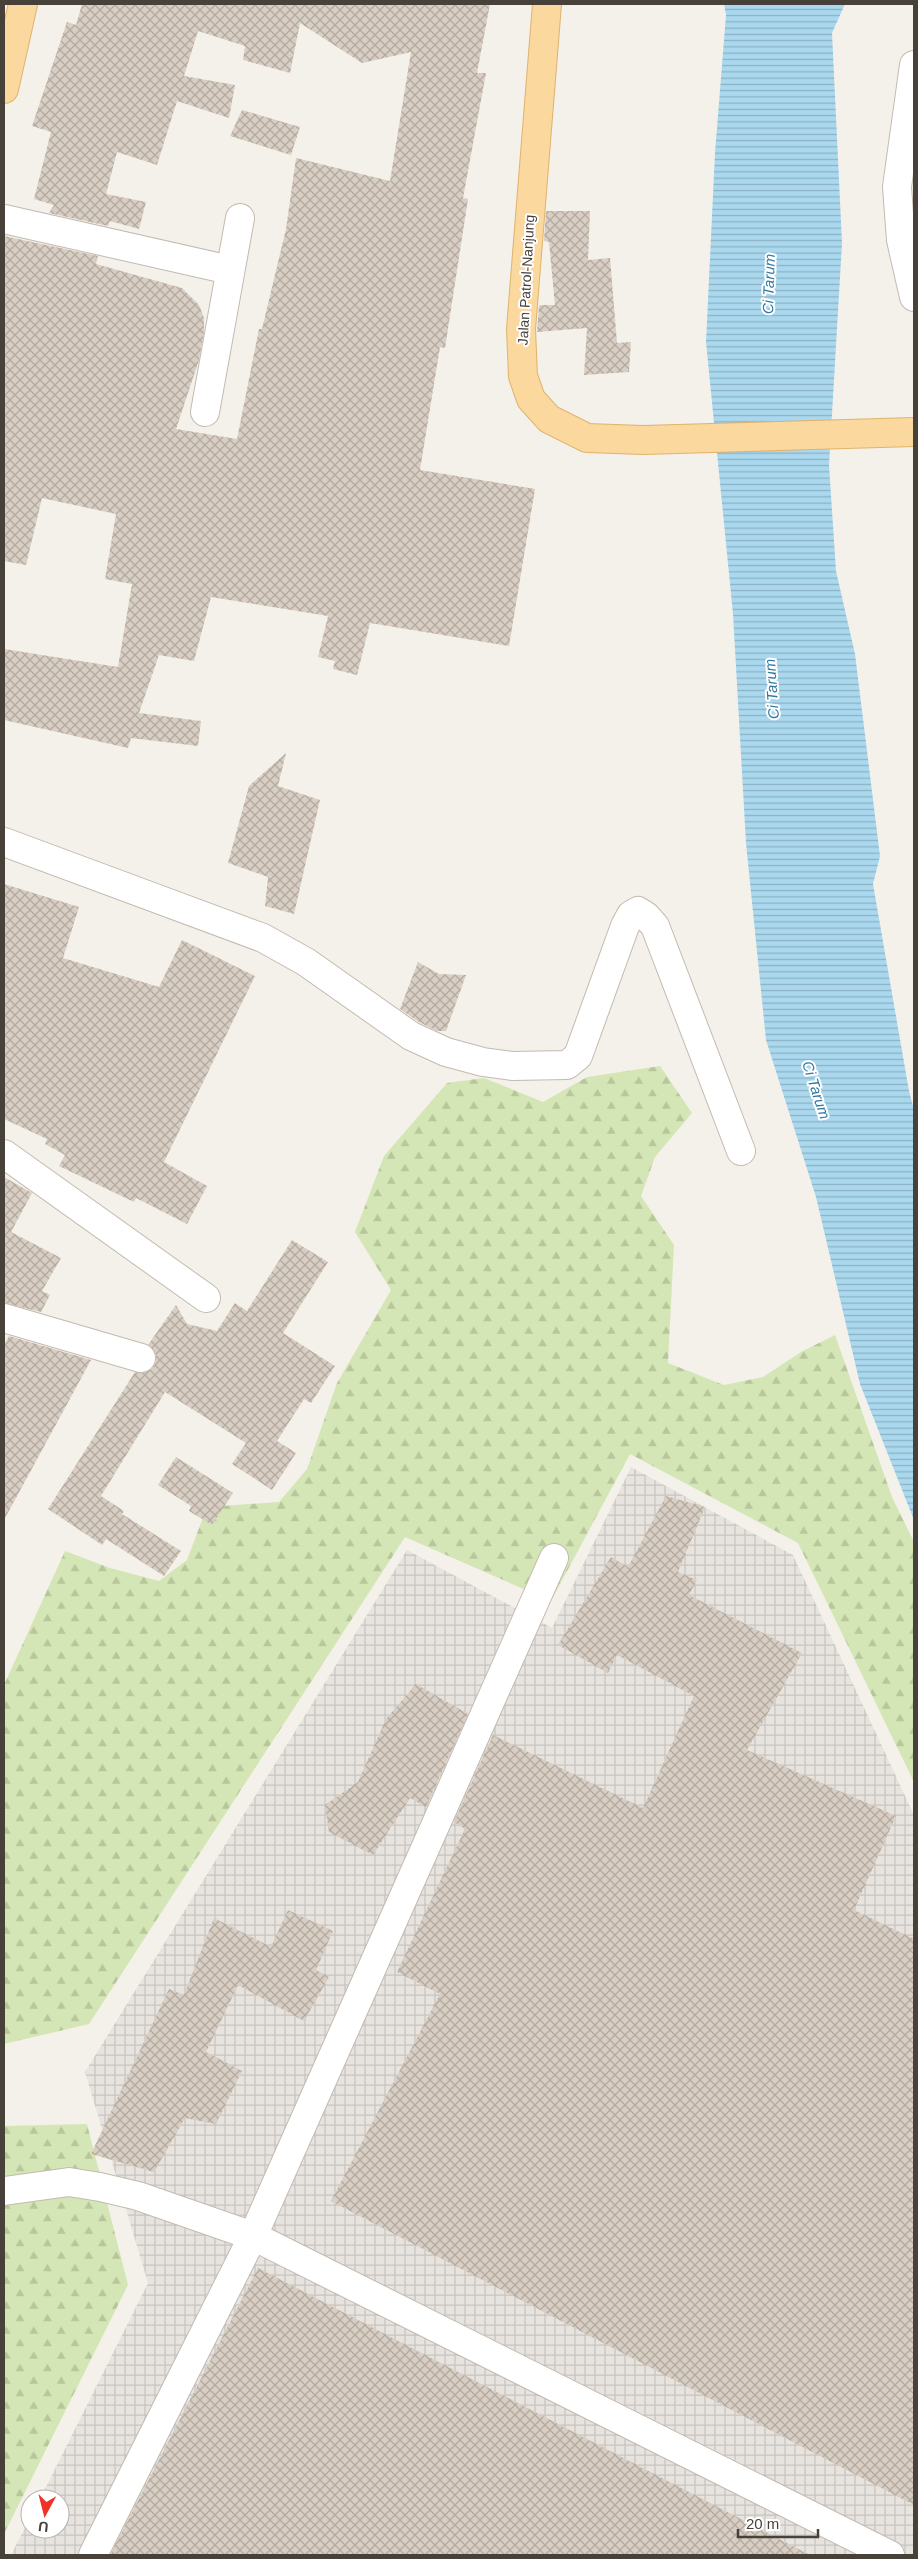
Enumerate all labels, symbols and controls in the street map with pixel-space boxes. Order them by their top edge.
street label: Jalan Patrol-Nanjung [515,214,537,346]
water label: Ci Tarum [759,254,778,314]
water label: Ci Tarum [761,658,782,720]
water label: Ci Tarum [799,1059,834,1121]
north arrow [20,2489,70,2539]
scale bar [738,2506,818,2538]
text: 20 m [746,2515,779,2532]
text: U [37,2518,49,2535]

